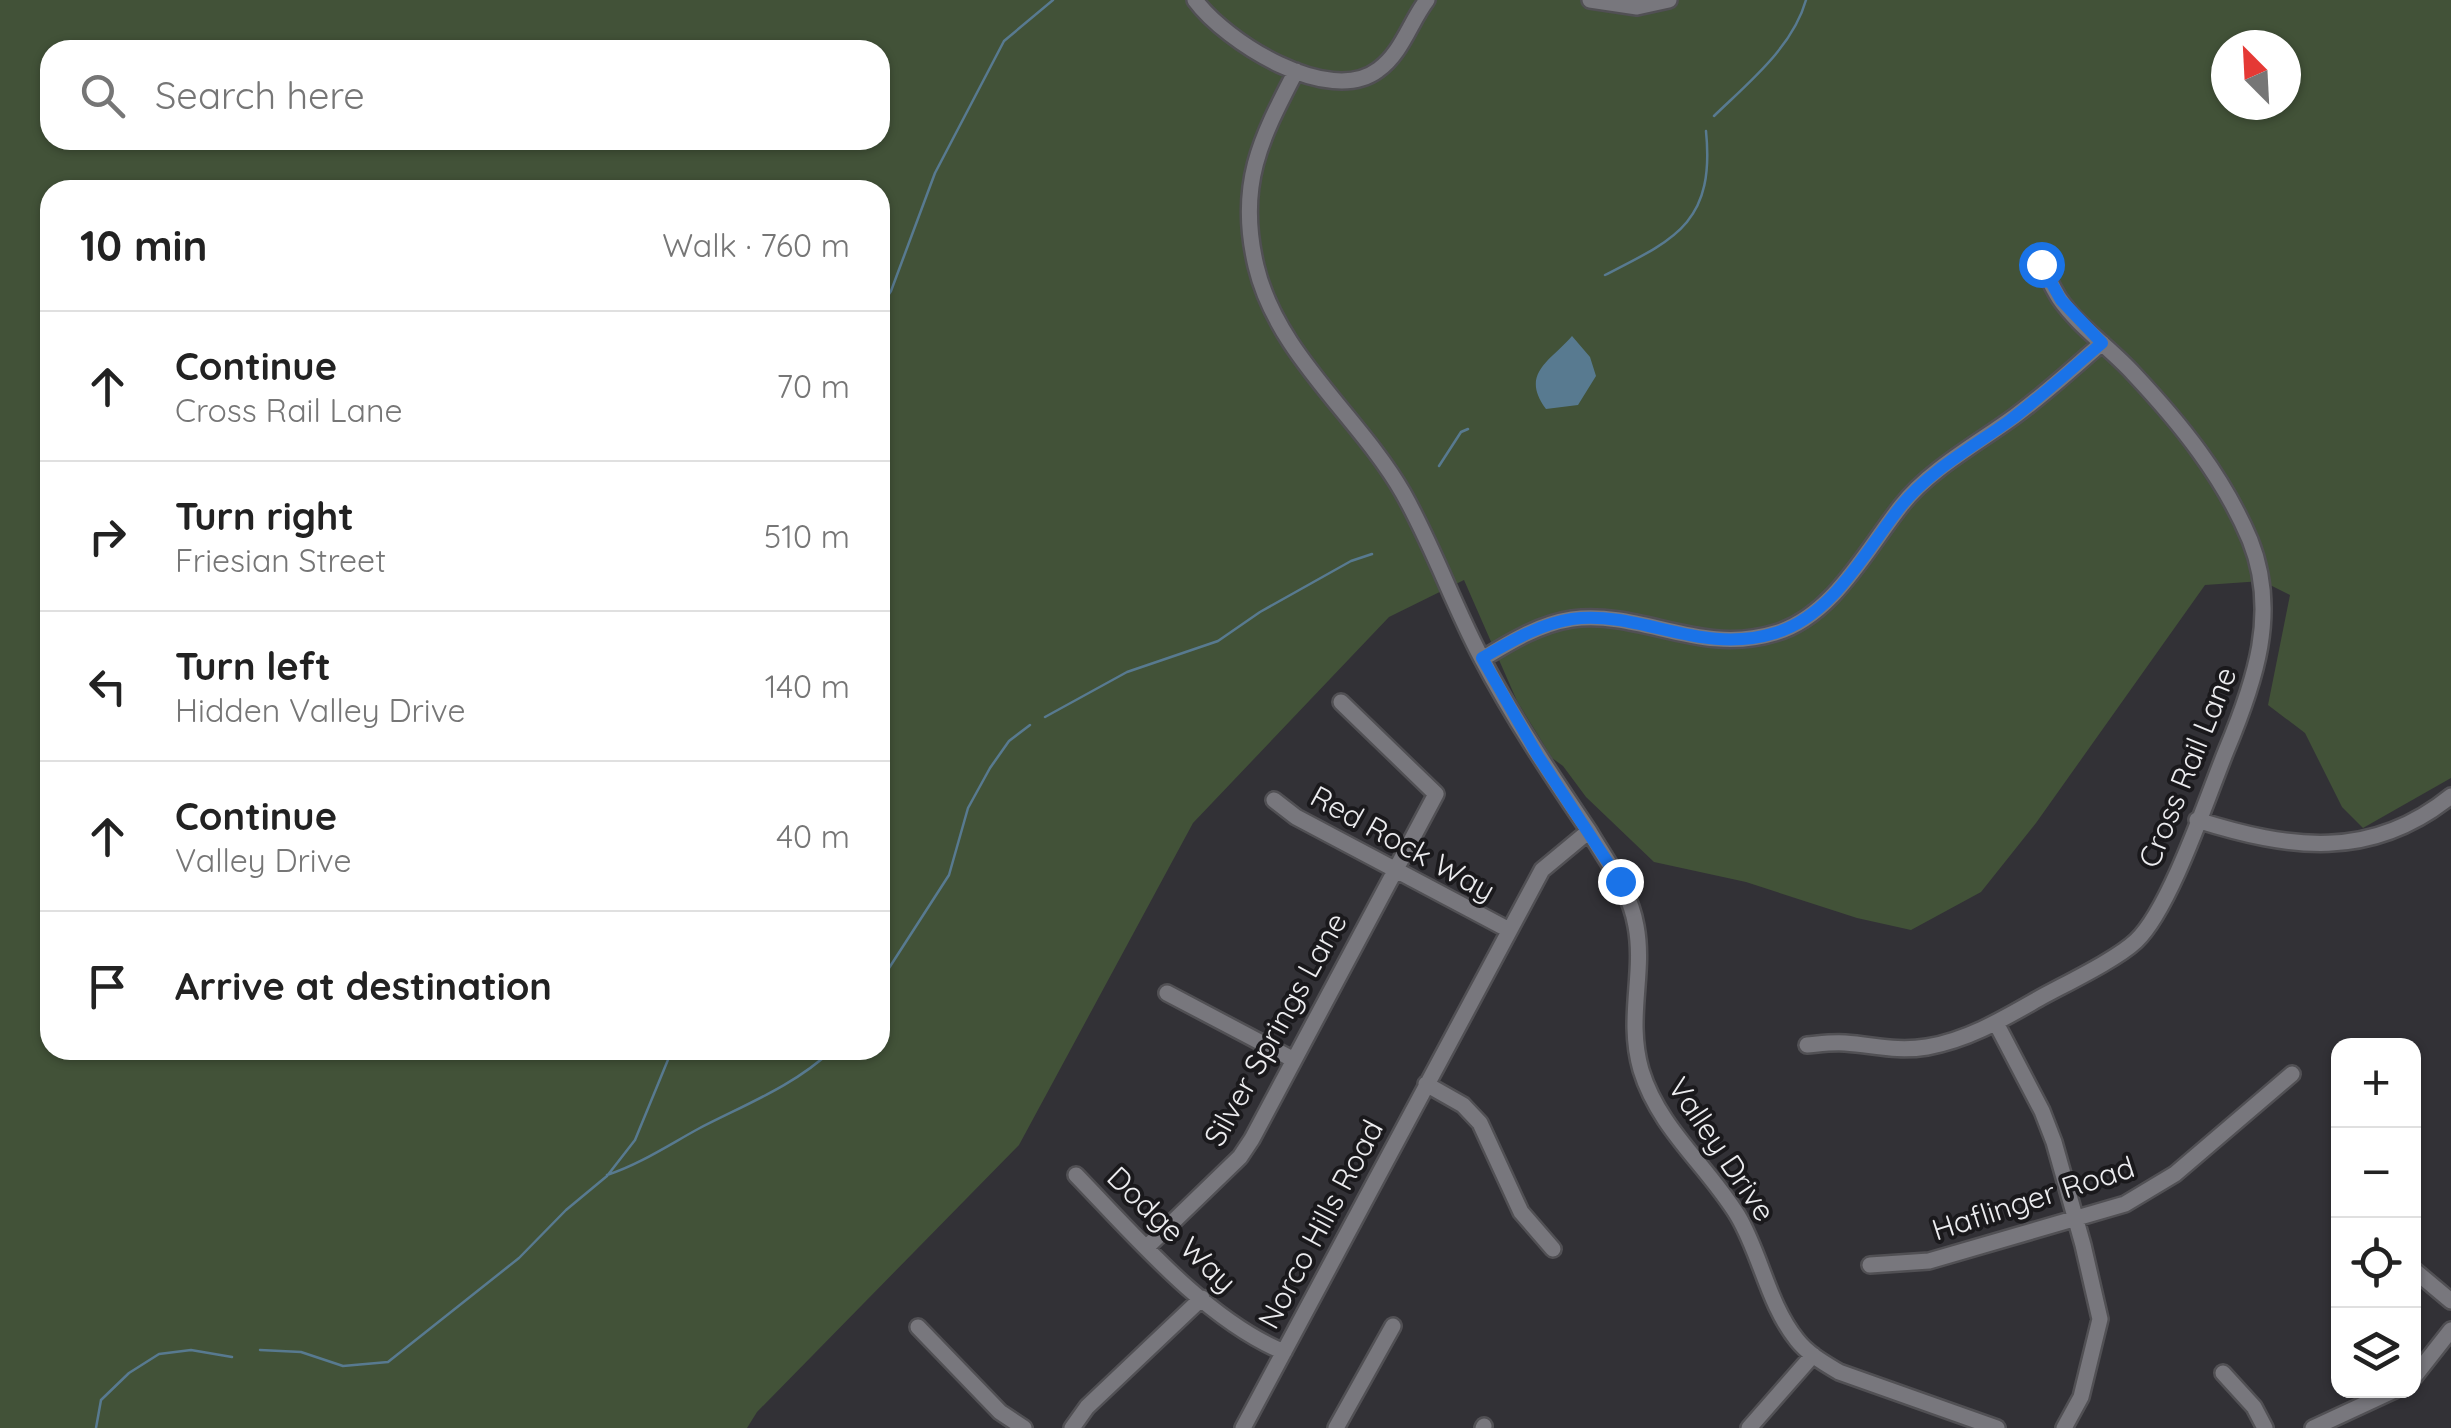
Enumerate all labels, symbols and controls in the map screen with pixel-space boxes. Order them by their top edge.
north arrow [2211,30,2301,120]
search box [40,40,890,150]
icon: search [75,68,130,123]
text: Search here [155,71,365,119]
text: 10 min [80,219,208,272]
text: Walk · 760 m [662,225,850,265]
route start [2019,242,2065,288]
text: Continue [175,342,337,390]
icon: ahead [80,359,135,414]
text: 70 m [777,366,850,406]
text: Cross Rail Lane [175,390,403,430]
text: Turn right [175,492,354,540]
icon: right [80,509,135,564]
text: 510 m [764,516,850,556]
text: Friesian Street [175,540,386,580]
text: Turn left [175,642,331,690]
icon: left [80,659,135,714]
street label: Cross Rail Lane [2129,661,2245,873]
text: 140 m [765,666,850,706]
text: Hidden Valley Drive [175,690,466,730]
street label: Red Rock Way [1304,777,1502,909]
text: Continue [175,792,337,840]
icon: ahead [80,809,135,864]
text: 40 m [776,816,850,856]
text: Valley Drive [175,840,352,880]
route end [1598,859,1644,905]
street label: Silver Springs Lane [1195,906,1355,1152]
icon: arrive [80,959,135,1014]
text: Arrive at destination [175,962,552,1010]
map controls [2331,1038,2421,1398]
button: + [2331,1038,2421,1128]
street label: Valley Drive [1660,1070,1784,1228]
street label: Norco Hills Road [1249,1113,1391,1335]
button: − [2331,1128,2421,1218]
street label: Haflinger Road [1927,1147,2139,1249]
street label: Dodge Way [1099,1158,1245,1300]
button: locate [2331,1218,2421,1308]
button: layers [2331,1308,2421,1398]

